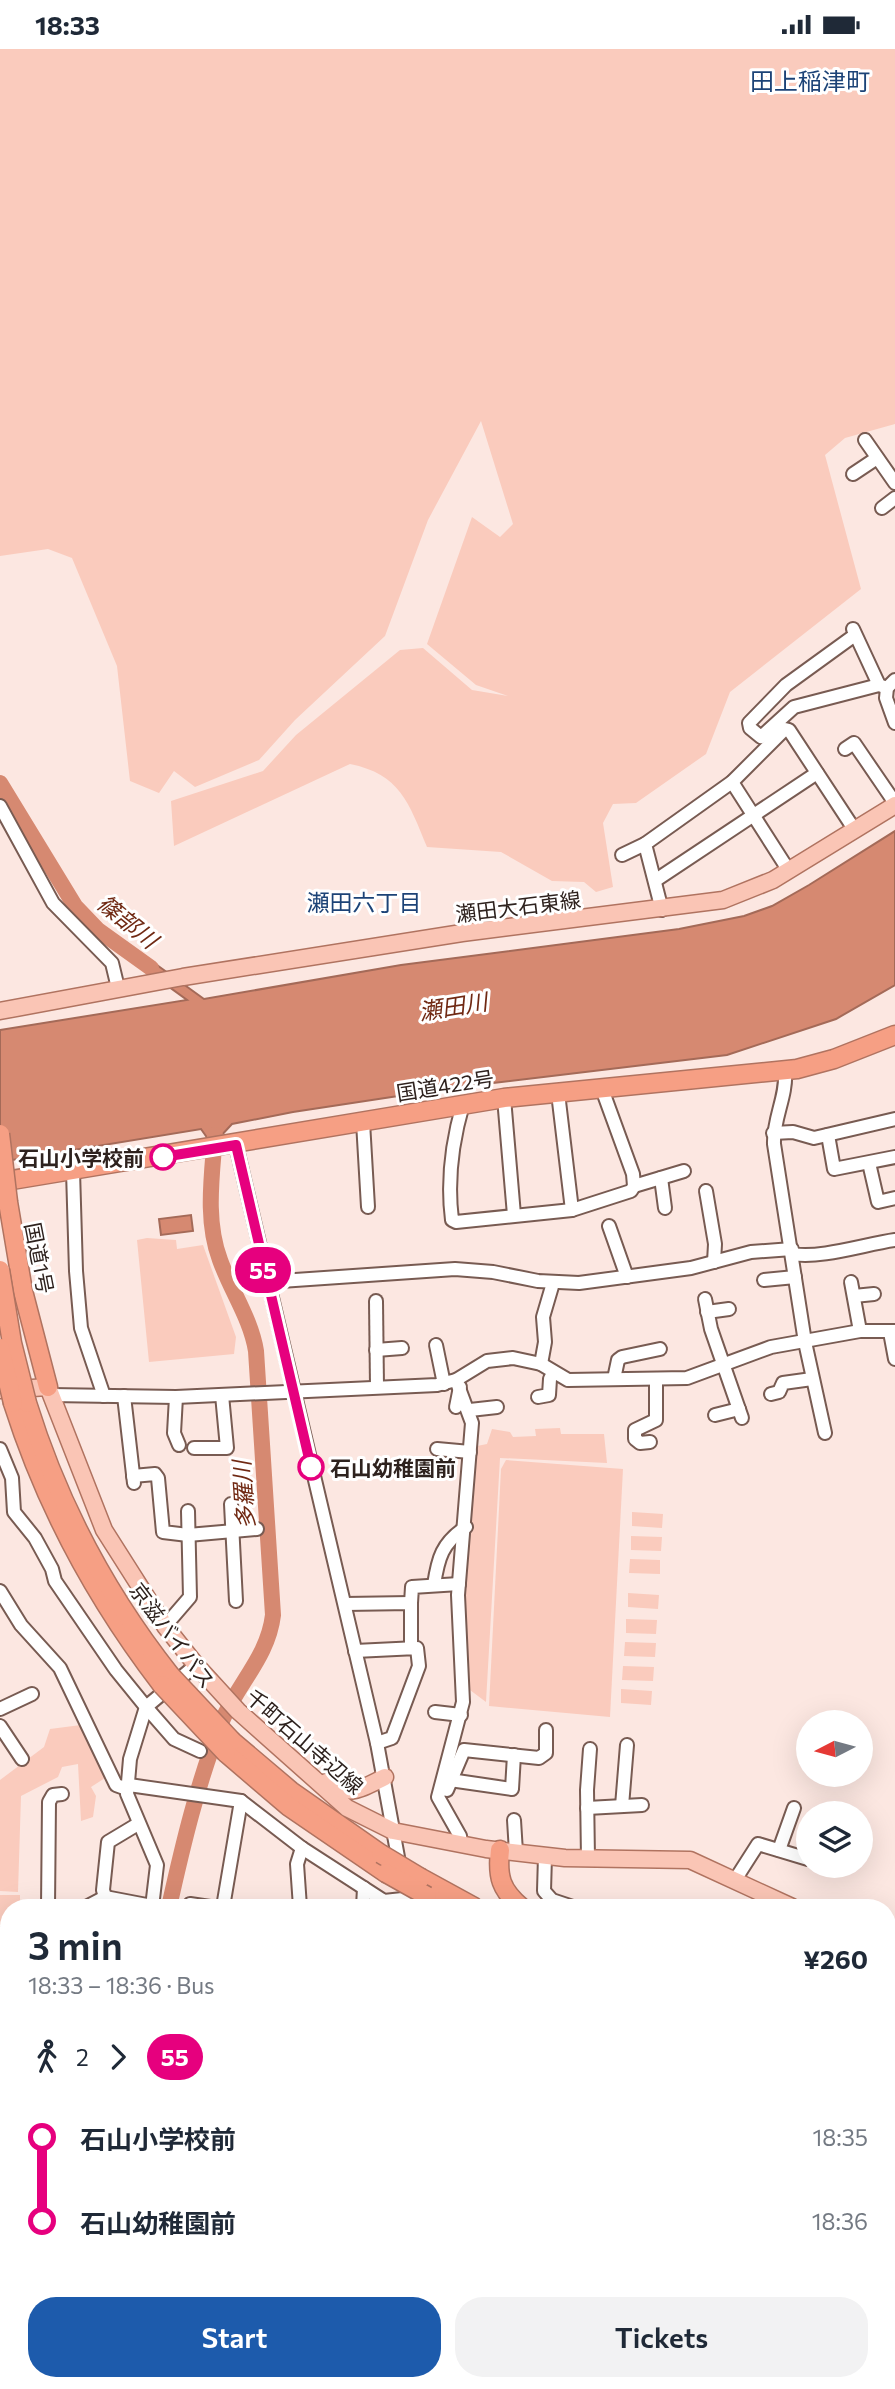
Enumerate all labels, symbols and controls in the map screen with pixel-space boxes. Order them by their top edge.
text: 18:33 [35,9,100,40]
district label: 田上稲津町 [750,66,870,95]
street label: 瀬田大石東線 [454,886,582,926]
water label: 篠部川 [92,888,166,955]
district label: 瀬田六丁目 [307,888,422,916]
water label: 瀬田川 [417,986,492,1025]
street label: 国道422号 [394,1065,496,1105]
marker: 石山小学校前 [150,1144,176,1170]
place label: 石山小学校前 [18,1145,144,1170]
street label: 国道1号 [21,1220,59,1296]
line badge: 55 [232,1247,294,1293]
text: 55 [249,1255,277,1284]
marker: 石山幼稚園前 [298,1454,324,1480]
place label: 石山幼稚園前 [330,1455,456,1480]
water label: 多羅川 [226,1457,259,1530]
street label: 京滋バイパス [125,1577,221,1693]
street label: 千町石山寺辺線 [241,1683,369,1799]
north arrow [796,1710,873,1787]
map controls [796,1710,873,1878]
button: layers [796,1801,873,1878]
text: 3 min [28,1921,123,1968]
text: ¥260 [803,1943,868,1974]
text: 18:33 – 18:36 · Bus [28,1971,214,1999]
icon: walk [28,2038,66,2076]
icon: forward [99,2038,137,2076]
text: 55 [161,2042,189,2071]
text: 2 [76,2043,89,2071]
text: 石山小学校前 [80,2123,236,2154]
text: 18:35 [812,2123,868,2151]
text: 石山幼稚園前 [80,2207,236,2238]
text: 18:36 [812,2207,868,2235]
button: Start [28,2297,441,2377]
button: Tickets [455,2297,868,2377]

